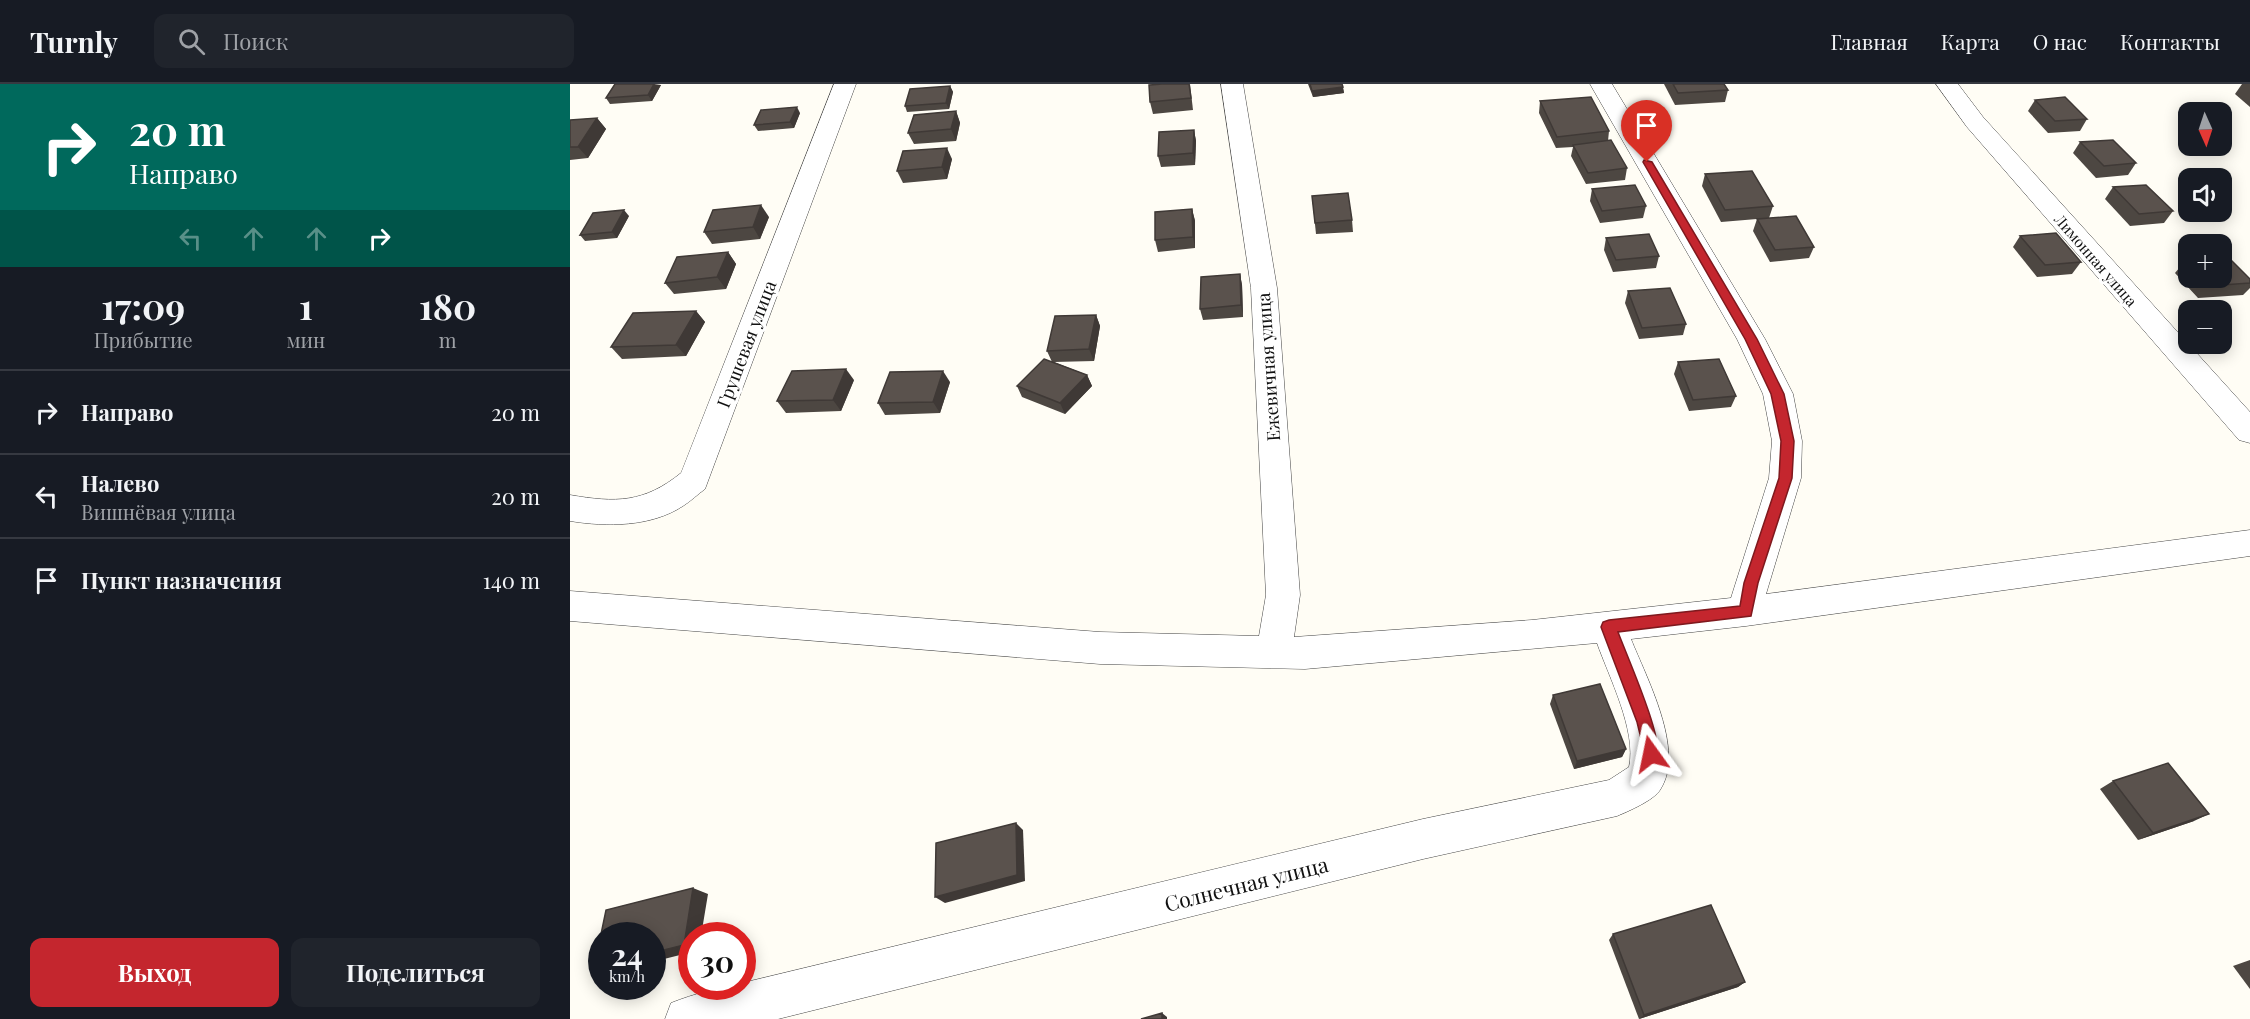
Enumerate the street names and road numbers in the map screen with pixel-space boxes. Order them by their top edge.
street label: Лимонная улица [2050,209,2142,311]
street label: Грушевая улица [711,277,781,411]
street label: Ежевичная улица [1251,292,1285,442]
street label: Солнечная улица [1161,849,1331,917]

